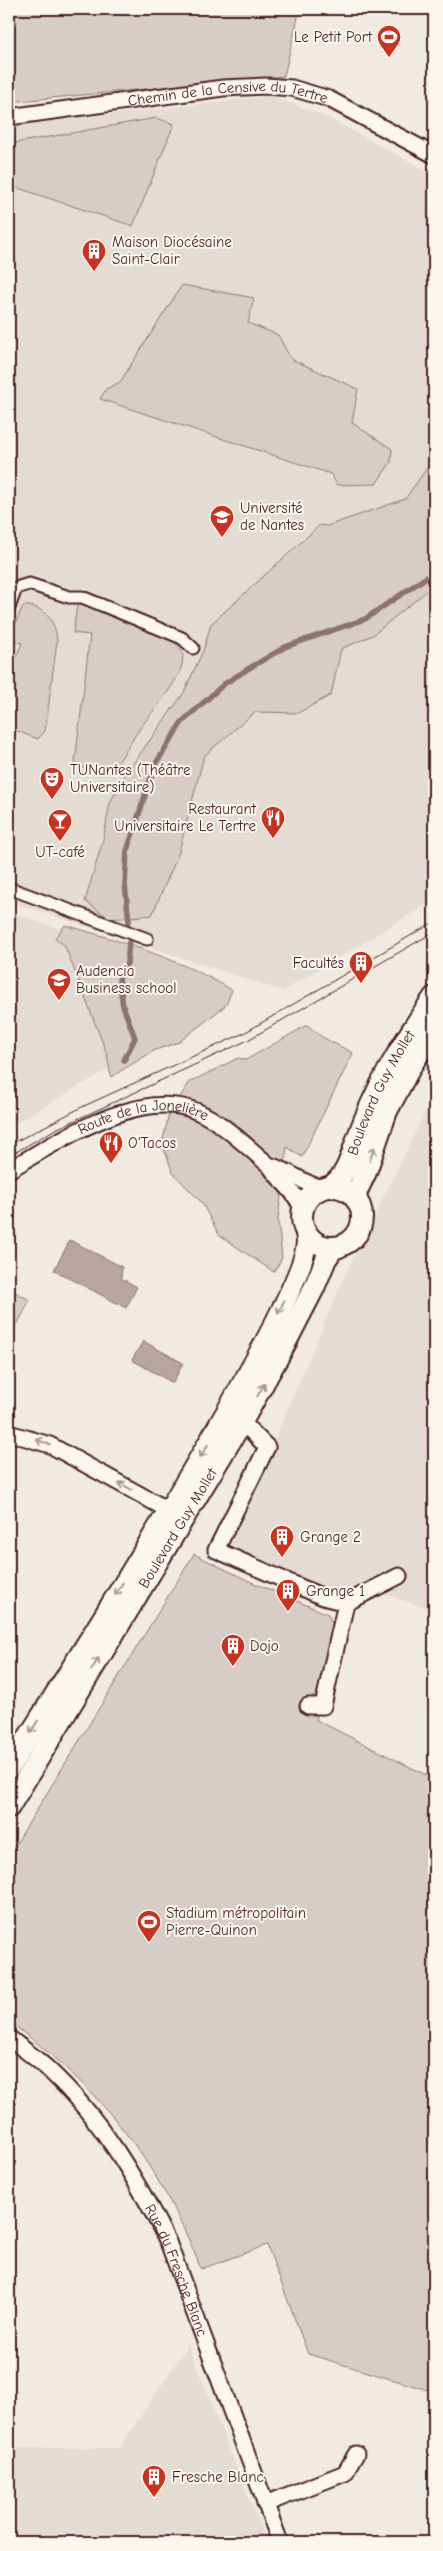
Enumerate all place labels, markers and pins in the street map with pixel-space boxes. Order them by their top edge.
sports icon: Le Petit Port [376,24,402,58]
place label: Le Petit Port [294,28,373,46]
place label: Maison Diocésaine Saint-Clair [112,233,232,268]
building icon: Maison Diocésaine Saint-Clair [81,238,107,272]
place label: Université de Nantes [240,499,304,534]
school or university icon: Université de Nantes [209,504,235,538]
place label: TUNantes (Théâtre Universitaire) [70,761,191,796]
theatre icon: TUNantes (Théâtre Universitaire) [39,766,65,800]
place label: Restaurant Universitaire Le Tertre [114,800,257,835]
restaurant icon: Restaurant Universitaire Le Tertre [260,805,286,839]
bar icon: UT-café [47,808,73,842]
place label: UT-café [35,843,85,861]
building icon: Facultés [348,950,374,984]
place label: Facultés [293,954,344,972]
place label: Audencia Business school [76,962,177,997]
school or university icon: Audencia Business school [46,967,72,1001]
restaurant icon: O'Tacos [98,1130,124,1164]
place label: O'Tacos [128,1134,176,1152]
building icon: Grange 2 [269,1524,295,1558]
place label: Grange 2 [300,1528,361,1546]
building icon: Grange 1 [275,1578,301,1612]
place label: Grange 1 [306,1582,365,1600]
building icon: Dojo [220,1633,246,1667]
place label: Dojo [250,1637,279,1655]
place label: Stadium métropolitain Pierre-Quinon [166,1904,306,1939]
sports icon: Stadium métropolitain Pierre-Quinon [136,1909,162,1943]
building icon: Fresche Blanc [141,2464,167,2498]
place label: Fresche Blanc [172,2468,264,2486]

